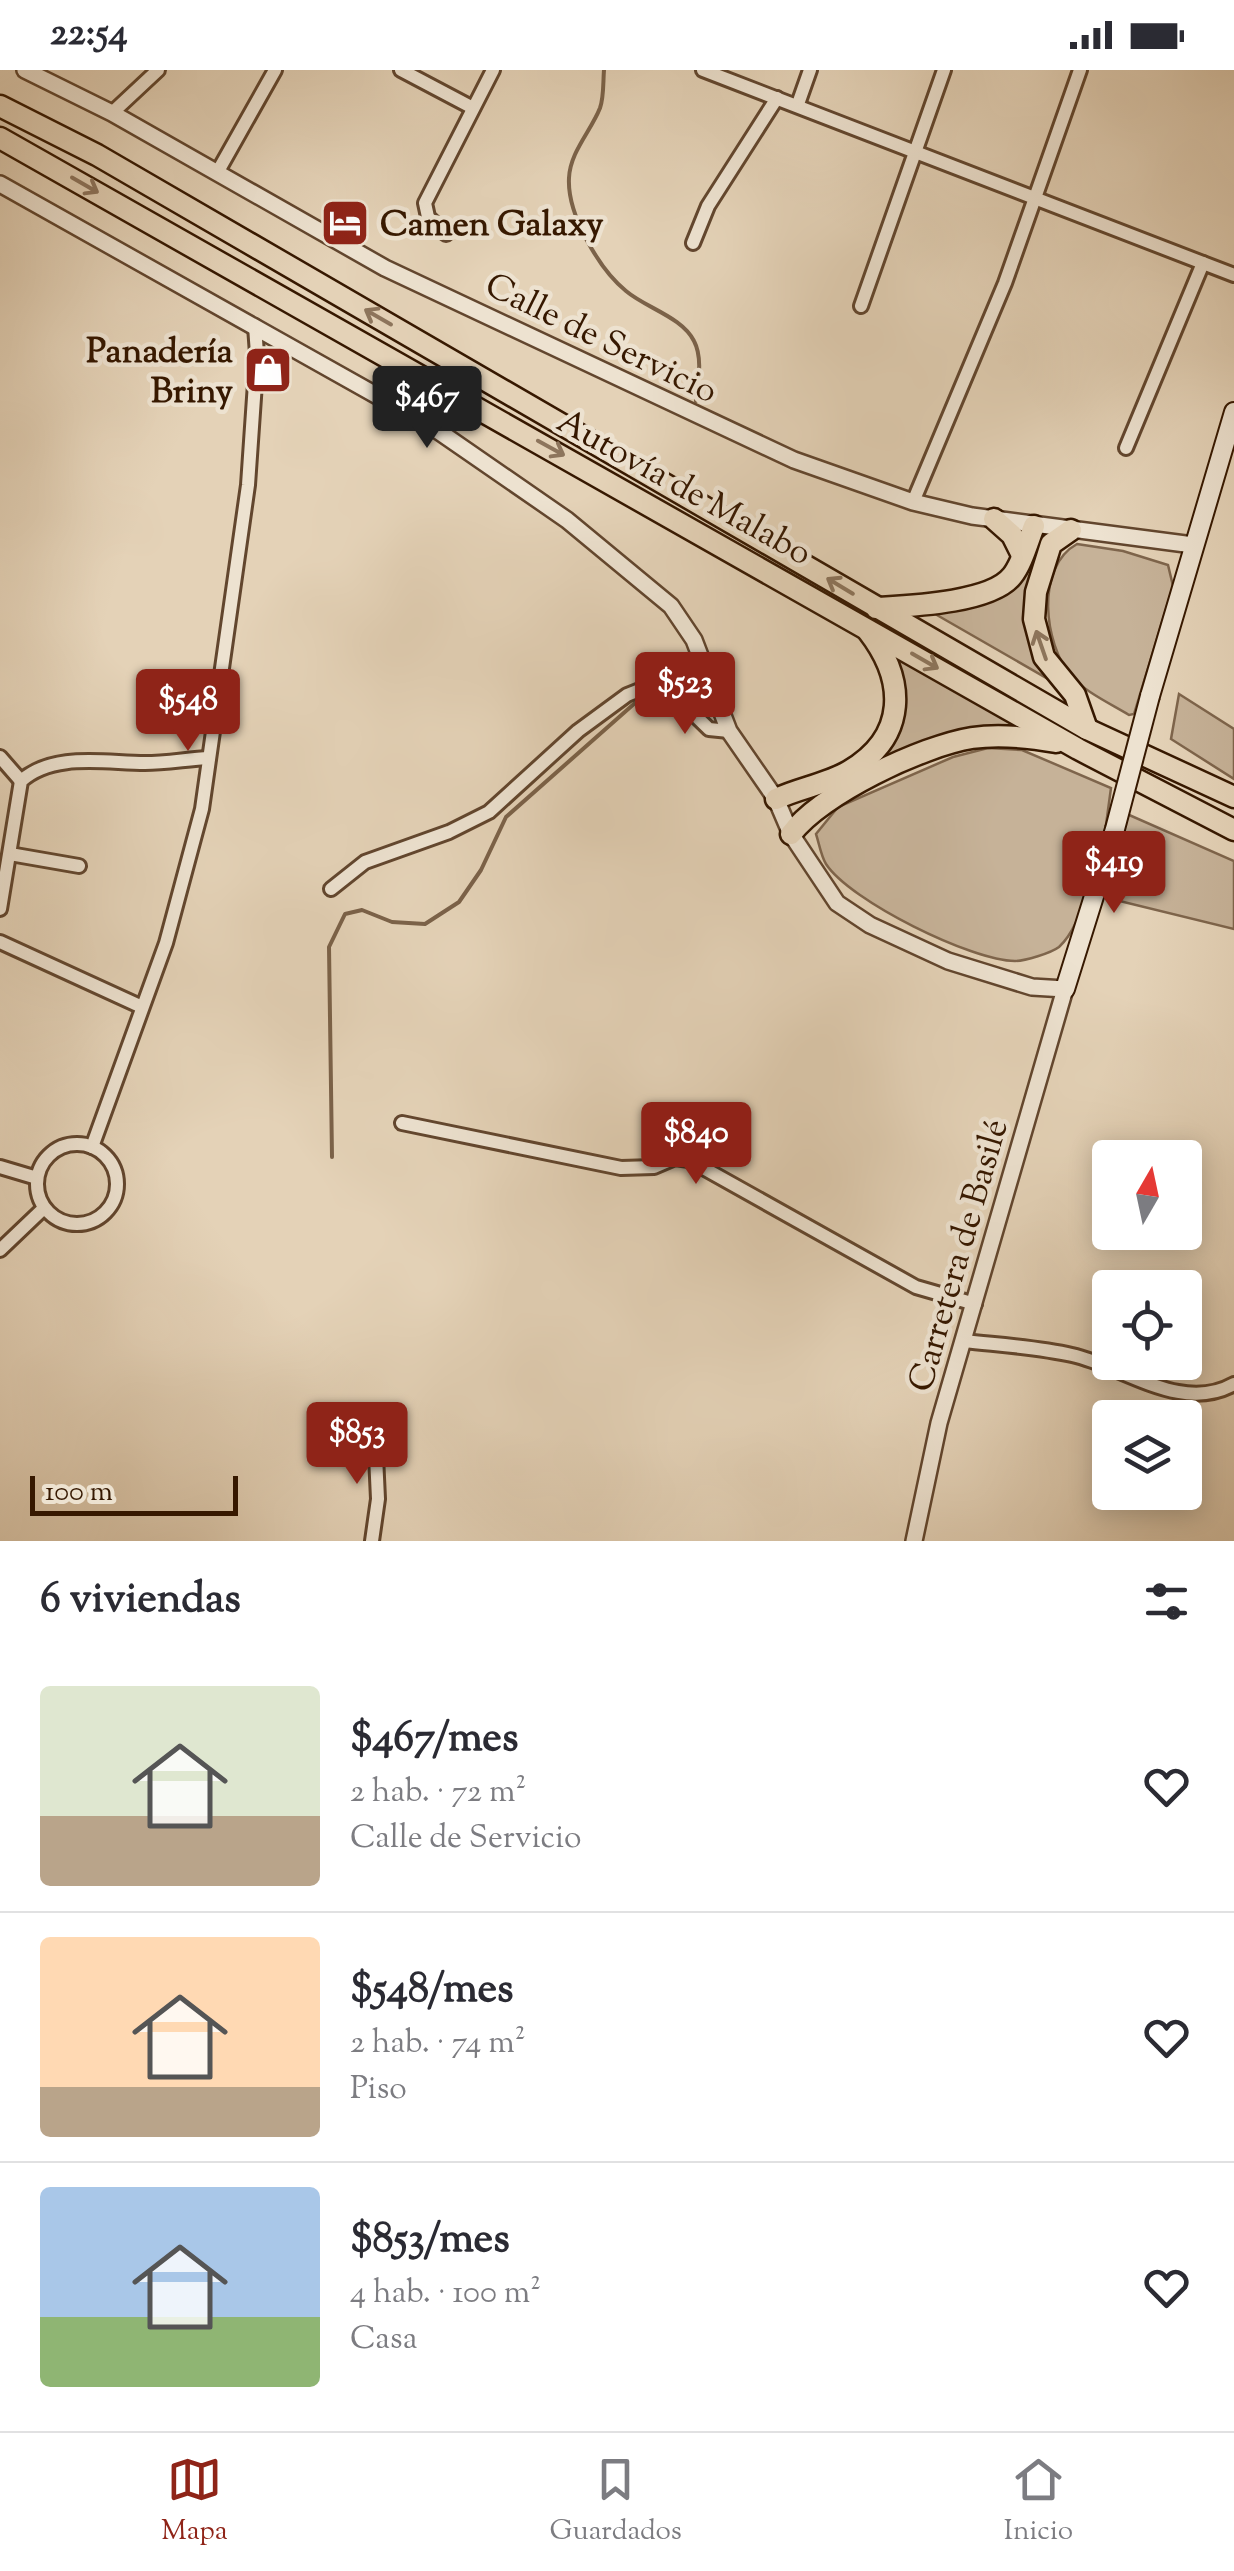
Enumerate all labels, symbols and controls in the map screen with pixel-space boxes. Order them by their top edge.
text: 22:54 [50,8,128,62]
one-way arrow [71,175,99,195]
hotel icon: Camen Galaxy [319,197,371,249]
place label: Camen Galaxy [380,201,604,252]
street label: Calle de Servicio [476,262,725,419]
one-way arrow [364,306,393,326]
place label: Panadería Briny [86,328,234,419]
shop icon: Panadería Briny [242,344,294,396]
pin: $467 [368,366,486,451]
text: $467 [395,375,459,421]
street label: Autovía de Malabo [546,398,820,580]
one-way arrow [536,439,565,459]
one-way arrow [826,576,855,596]
one-way arrow [1031,629,1049,661]
one-way arrow [910,651,939,671]
pin: $523 [626,652,744,737]
text: $523 [657,661,713,707]
pin: $548 [129,669,247,754]
text: $548 [158,678,218,724]
pin: $419 [1055,831,1173,916]
text: $419 [1084,840,1144,886]
pin: $840 [637,1102,755,1187]
text: $840 [663,1111,729,1157]
street label: Carretera de Basilé [897,1114,1024,1398]
north arrow [1092,1140,1202,1250]
map controls [1092,1140,1202,1510]
button: locate [1092,1270,1202,1380]
button: layers [1092,1400,1202,1510]
pin: $853 [298,1402,416,1487]
text: $853 [329,1411,385,1457]
scale bar [30,1471,238,1516]
text: 100 m [45,1473,113,1513]
text: 6 viviendas [40,1571,241,1631]
icon: filters [1139,1574,1194,1629]
text: $467/mes [350,1710,518,1770]
icon: home [120,1726,240,1846]
icon: heart [1139,1759,1194,1814]
text: 2 hab. · 72 m² [350,1770,526,1816]
text: Calle de Servicio [350,1816,581,1862]
text: $548/mes [350,1961,513,2021]
icon: home [120,1977,240,2097]
icon: heart [1139,2010,1194,2065]
text: 2 hab. · 74 m² [350,2021,525,2067]
text: Piso [350,2067,407,2113]
text: $853/mes [350,2211,510,2271]
icon: home [120,2227,240,2347]
icon: heart [1139,2260,1194,2315]
text: 4 hab. · 100 m² [350,2271,541,2317]
text: Casa [350,2317,417,2363]
tab: Mapa [161,2452,228,2552]
tab: Guardados [550,2452,682,2552]
tab: Inicio [1004,2452,1073,2552]

